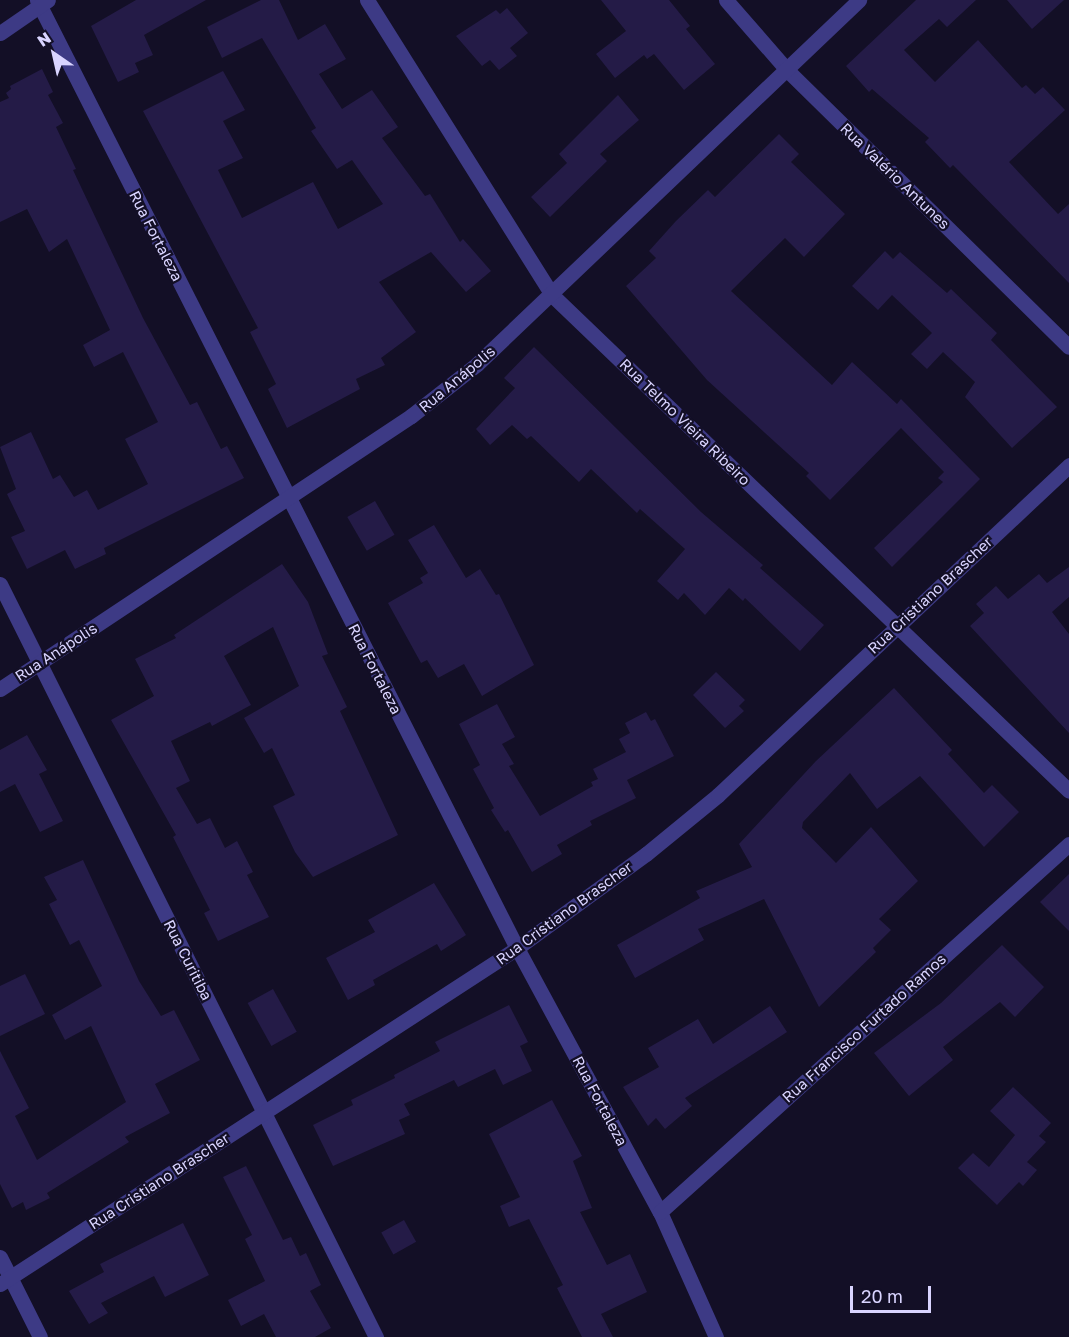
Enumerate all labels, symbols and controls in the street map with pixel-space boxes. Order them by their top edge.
north arrow [24,24,84,84]
text: N [33,27,55,51]
street label: Rua Valério Antunes [837,119,953,233]
street label: Rua Fortaleza [125,188,187,284]
street label: Rua Anápolis [415,342,499,416]
street label: Rua Telmo Vieira Ribeiro [616,355,754,489]
street label: Rua Cristiano Brascher [864,533,996,657]
street label: Rua Anápolis [12,619,100,685]
street label: Rua Fortaleza [344,621,406,717]
street label: Rua Cristiano Brascher [492,858,636,968]
street label: Rua Curitiba [160,917,216,1003]
street label: Rua Francisco Furtado Ramos [778,950,950,1106]
street label: Rua Fortaleza [569,1053,631,1149]
street label: Rua Cristiano Brascher [85,1129,233,1233]
scale bar [853,1274,934,1312]
text: 20 m [861,1285,903,1307]

